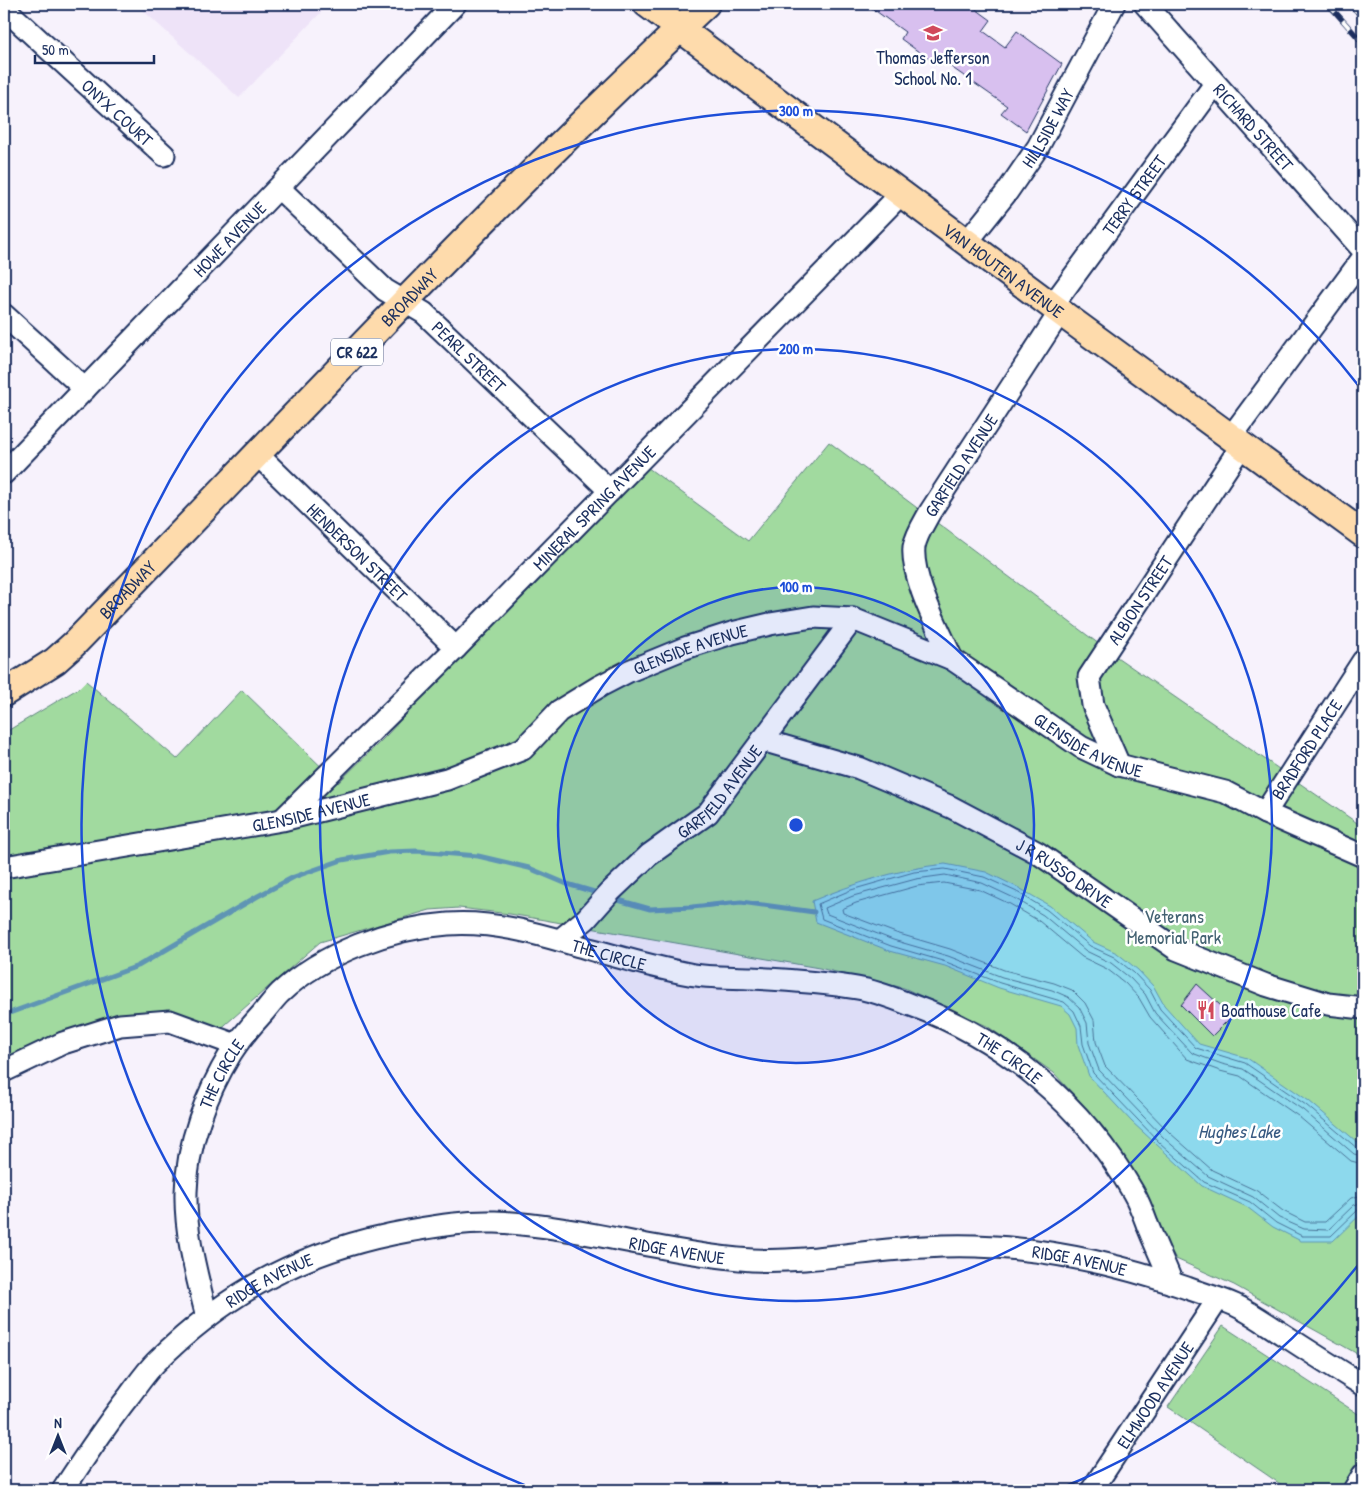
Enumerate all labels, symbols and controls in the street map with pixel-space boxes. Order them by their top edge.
school or university icon: Thomas Jefferson School No. 1 [922,22,944,44]
scale bar [35,32,154,64]
text: 50 m [42,39,69,60]
place label: Thomas Jefferson School No. 1 [876,45,990,91]
street label: ONYX COURT [76,73,159,152]
street label: RICHARD STREET [1208,77,1300,176]
street label: HILLSIDE WAY [1015,84,1080,172]
text: 300 m [779,100,813,121]
street label: TERRY STREET [1096,149,1172,240]
street label: HOWE AVENUE [187,195,272,282]
street label: VAN HOUTEN AVENUE [938,217,1070,324]
street label: BROADWAY [375,262,443,332]
street label: PEARL STREET [427,315,512,398]
road number: CR 622 [331,338,383,366]
text: 200 m [779,338,813,359]
street label: GARFIELD AVENUE [918,409,1003,521]
street label: MINERAL SPRING AVENUE [527,439,661,576]
street label: HENDERSON STREET [302,497,414,607]
street label: ALBION STREET [1101,550,1179,649]
street label: BROADWAY [93,554,161,624]
text: 100 m [780,576,812,597]
street label: GLENSIDE AVENUE [629,617,750,681]
street label: BRADFORD PLACE [1265,694,1348,804]
street label: GLENSIDE AVENUE [1029,706,1145,783]
street label: GARFIELD AVENUE [672,739,767,844]
street label: GLENSIDE AVENUE [250,786,373,837]
centre of rings [787,816,805,834]
street label: J R RUSSO DRIVE [1012,831,1118,914]
park label: Veterans Memorial Park [1127,904,1222,950]
street label: THE CIRCLE [569,932,649,976]
place label: Boathouse Cafe [1221,998,1321,1023]
restaurant icon: Boathouse Cafe [1195,999,1217,1021]
street label: THE CIRCLE [972,1026,1048,1090]
street label: THE CIRCLE [192,1033,250,1112]
water label: Hughes Lake [1198,1118,1282,1144]
street label: RIDGE AVENUE [627,1229,726,1270]
street label: RIDGE AVENUE [1031,1238,1130,1282]
street label: RIDGE AVENUE [220,1246,316,1313]
street label: ELMWOOD AVENUE [1110,1336,1199,1453]
north arrow [32,1412,82,1462]
text: N [54,1413,62,1432]

